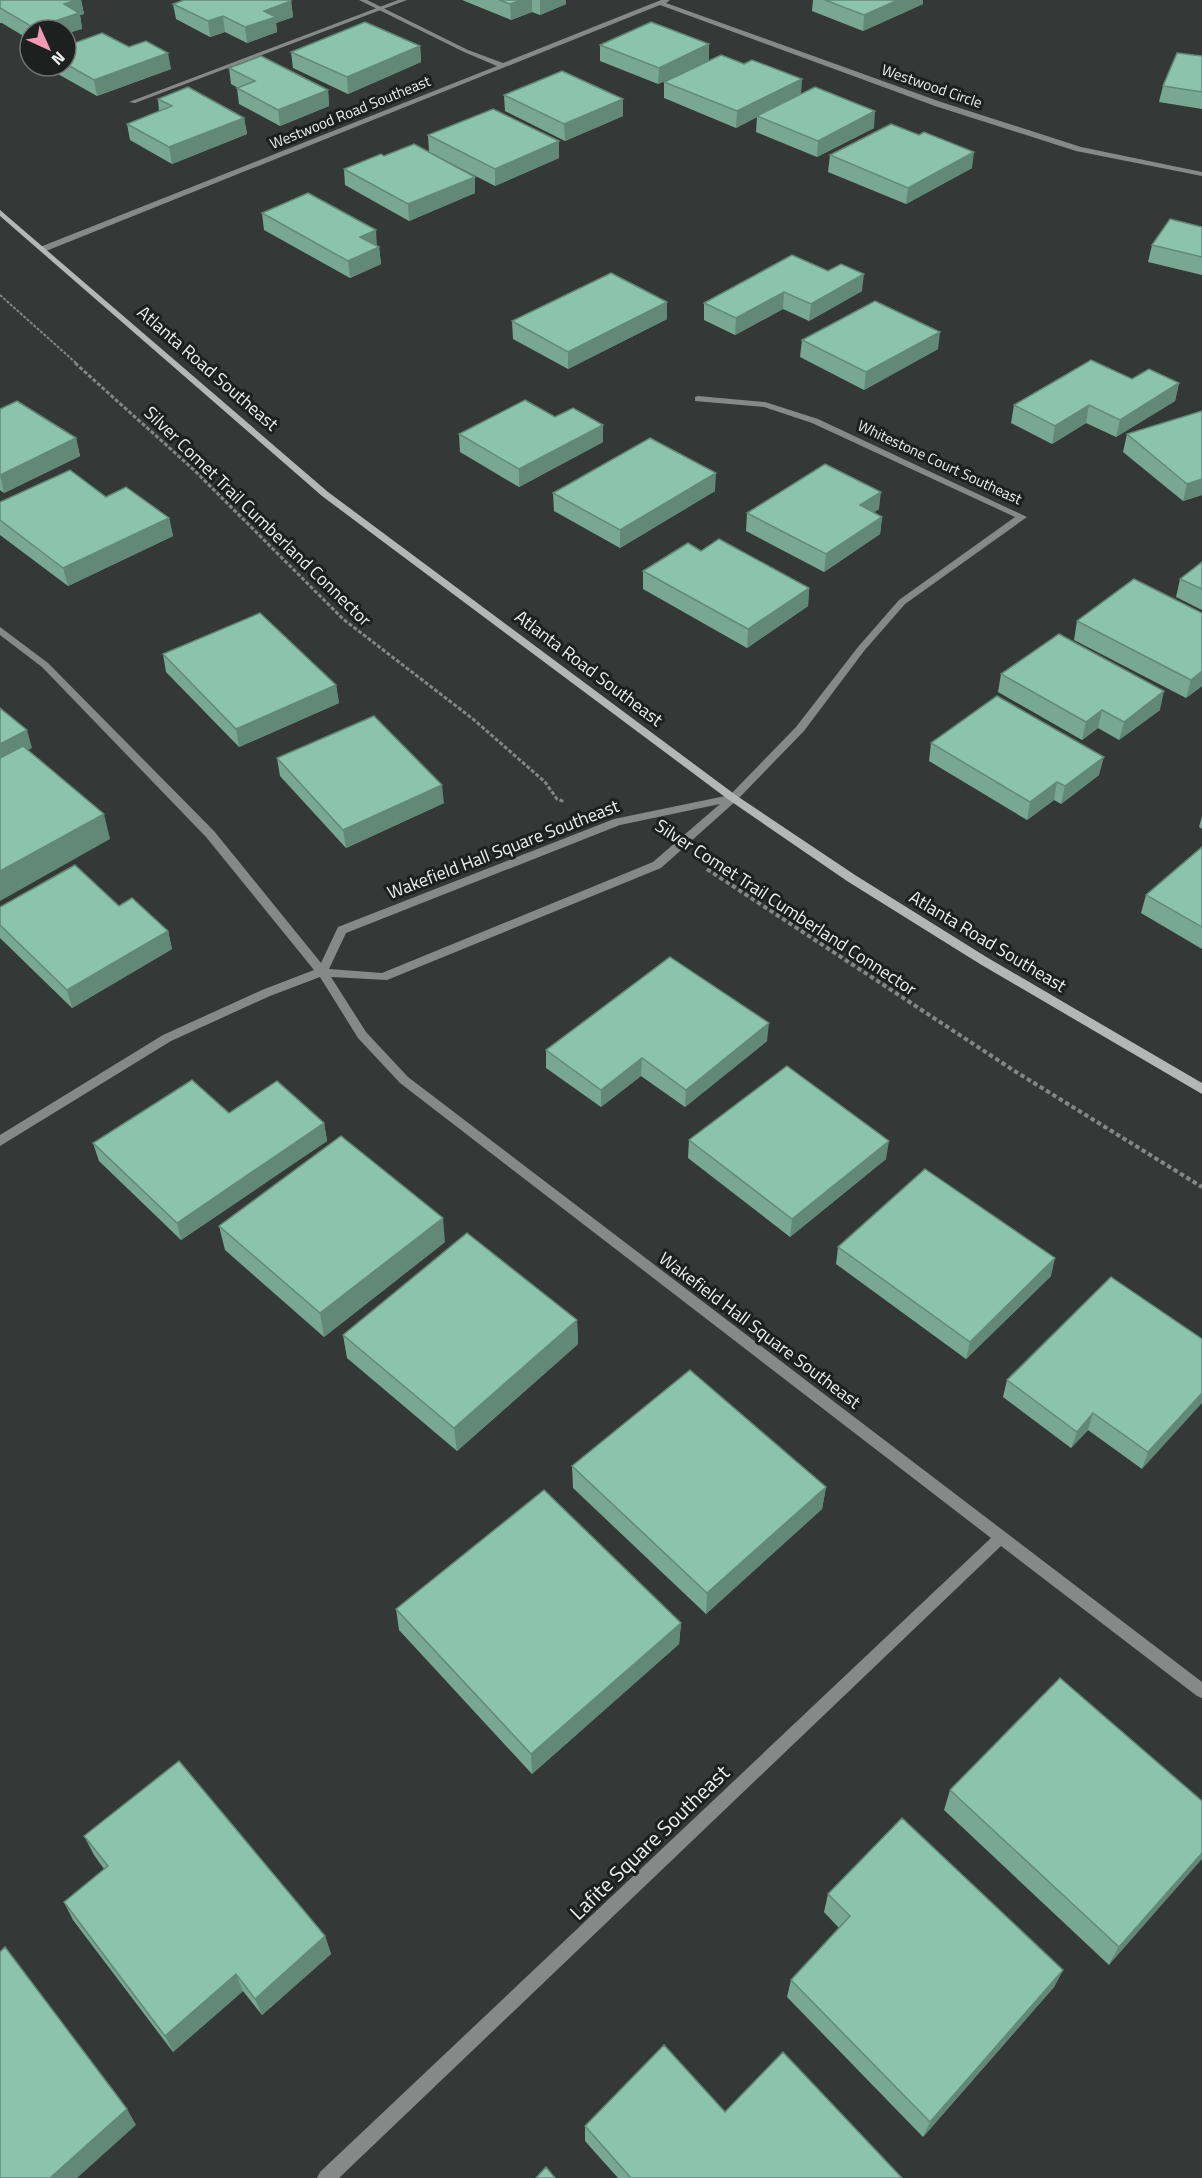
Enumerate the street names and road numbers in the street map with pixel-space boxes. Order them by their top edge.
street label: Westwood Circle [878,58,986,114]
street label: Westwood Road Southeast [266,69,435,155]
street label: Atlanta Road Southeast [131,299,285,437]
street label: Silver Comet Trail Cumberland Connector [138,400,378,632]
street label: Whitestone Court Southeast [854,414,1027,511]
street label: Atlanta Road Southeast [509,603,669,733]
street label: Wakefield Hall Square Southeast [383,792,624,906]
street label: Silver Comet Trail Cumberland Connector [650,812,922,1002]
street label: Atlanta Road Southeast [904,883,1072,999]
street label: Wakefield Hall Square Southeast [653,1245,867,1415]
street label: Lafite Square Southeast [562,1757,737,1927]

